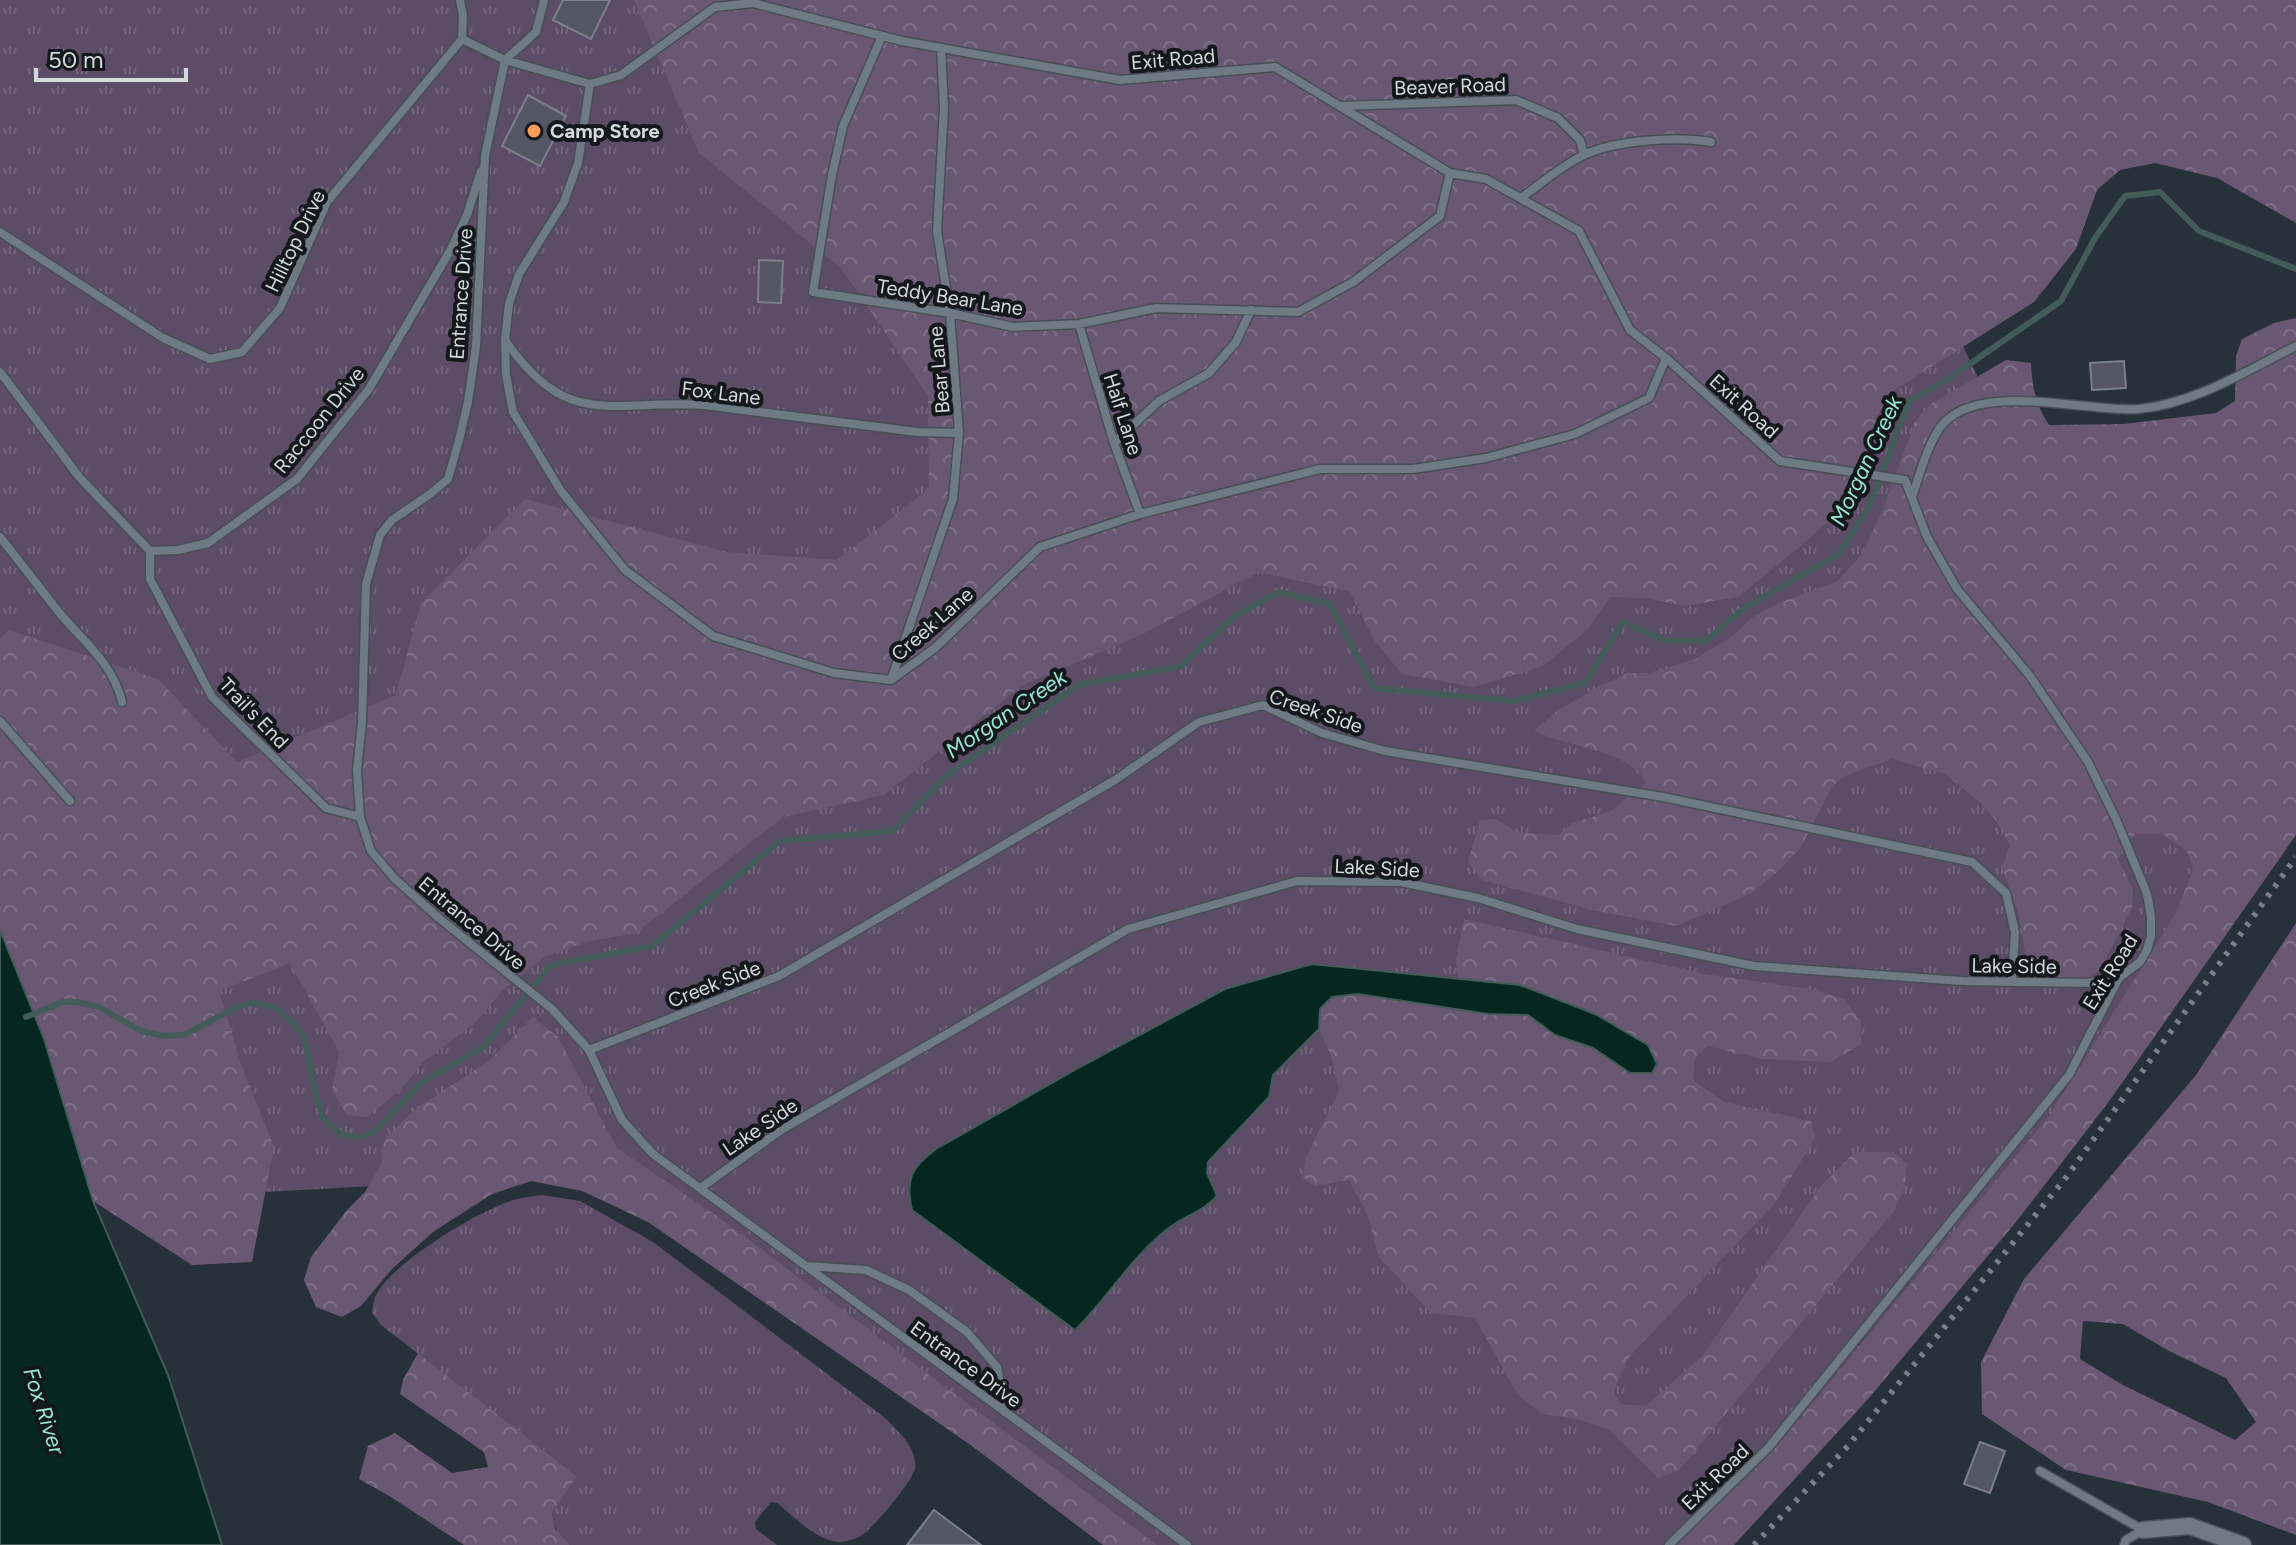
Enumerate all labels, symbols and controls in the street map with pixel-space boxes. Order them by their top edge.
scale bar [36,32,186,82]
street label: Exit Road [1130,43,1216,75]
text: 50 m [48,45,104,74]
street label: Beaver Road [1394,72,1506,100]
place label: Camp Store [550,119,660,143]
marker: Camp Store [525,122,543,140]
street label: Hilltop Drive [260,186,330,296]
street label: Entrance Drive [444,227,478,360]
street label: Teddy Bear Lane [875,274,1025,320]
street label: Bear Lane [923,325,955,415]
street label: Raccoon Drive [269,362,369,478]
street label: Exit Road [1705,369,1783,443]
street label: Half Lane [1099,370,1148,458]
street label: Fox Lane [680,376,762,410]
water label: Morgan Creek [1824,390,1908,530]
street label: Creek Lane [886,582,978,666]
water label: Morgan Creek [940,663,1073,764]
street label: Trail's End [214,673,294,753]
street label: Creek Side [1266,684,1366,738]
street label: Lake Side [1334,854,1420,882]
street label: Entrance Drive [414,872,530,975]
street label: Exit Road [2077,930,2143,1014]
street label: Lake Side [1971,953,2057,979]
street label: Creek Side [664,955,764,1013]
street label: Lake Side [718,1093,802,1161]
street label: Entrance Drive [906,1316,1026,1412]
water label: Fox River [17,1364,71,1459]
street label: Exit Road [1676,1439,1754,1515]

